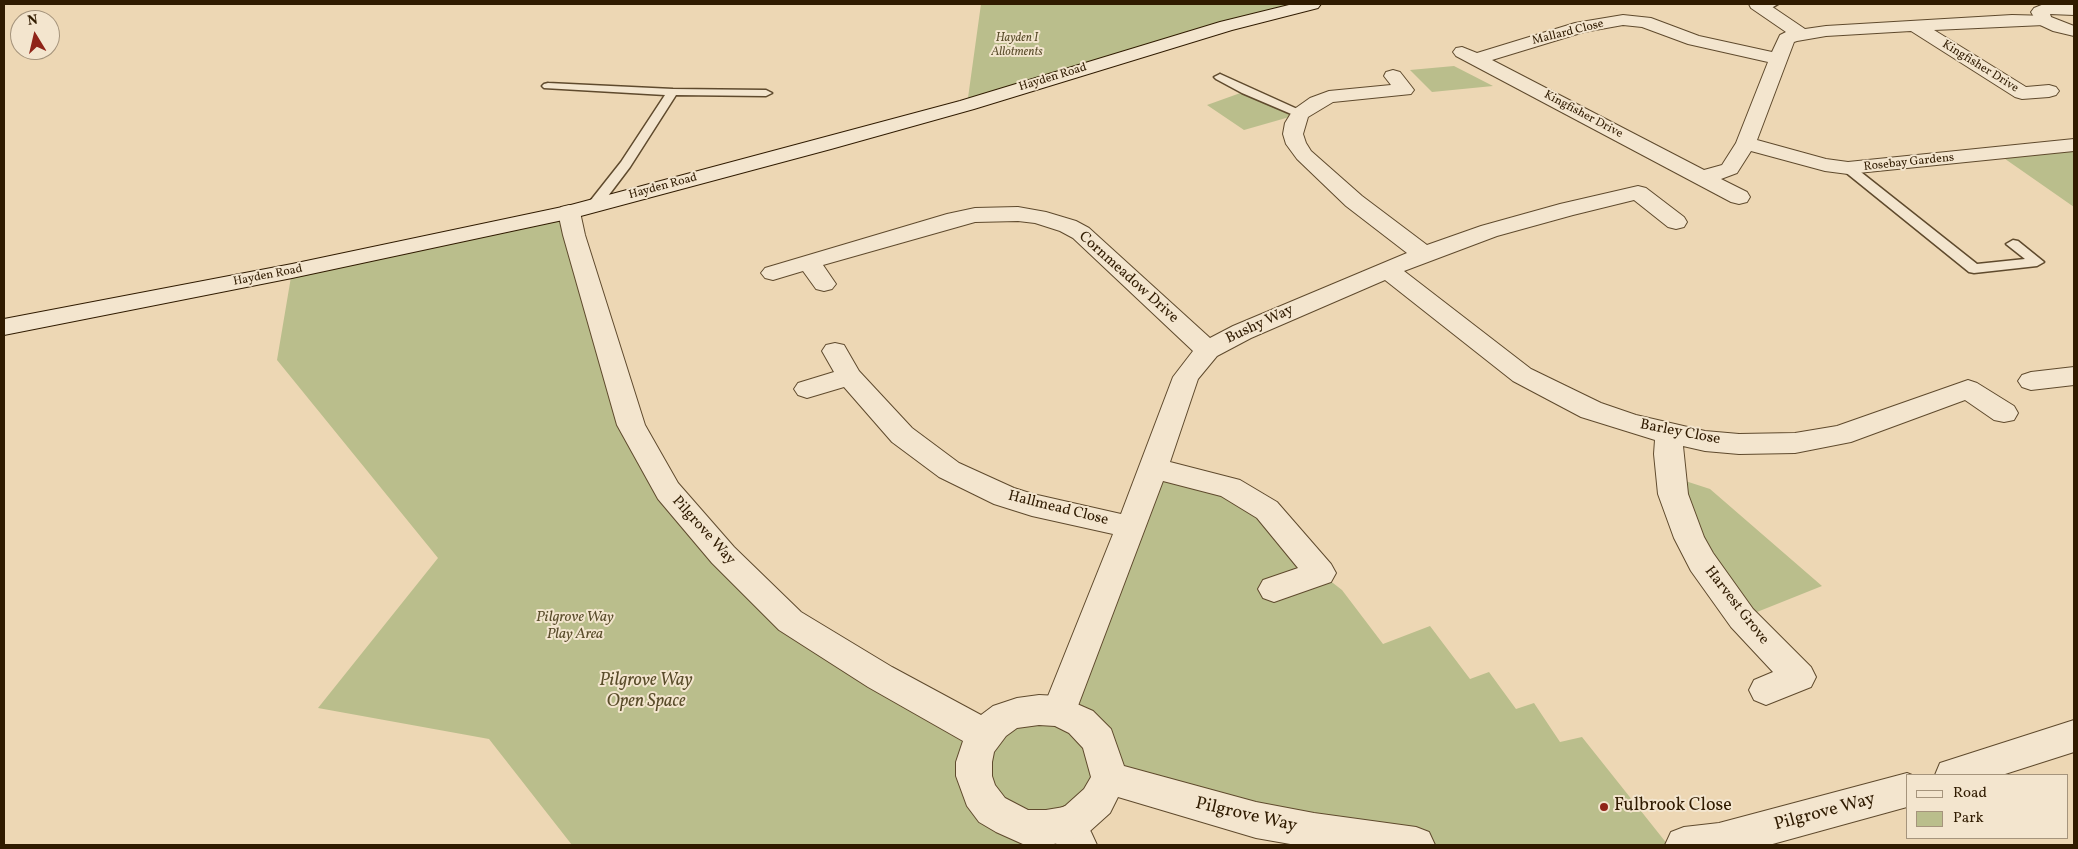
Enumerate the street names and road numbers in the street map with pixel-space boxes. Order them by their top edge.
street label: Mallard Close [1531,17,1605,49]
street label: Kingfisher Drive [1939,38,2021,96]
street label: Hayden Road [1017,61,1089,95]
street label: Kingfisher Drive [1541,88,1625,142]
street label: Rosebay Gardens [1863,151,1955,175]
street label: Hayden Road [627,171,699,203]
street label: Cornmeadow Drive [1074,228,1182,328]
street label: Hayden Road [232,262,304,290]
street label: Bushy Way [1223,301,1297,349]
street label: Barley Close [1638,416,1722,450]
street label: Hallmead Close [1006,488,1110,530]
street label: Pilgrove Way [667,493,739,569]
street label: Harvest Grove [1700,563,1772,649]
street label: Pilgrove Way [1772,789,1878,837]
street label: Pilgrove Way [1193,794,1299,838]

